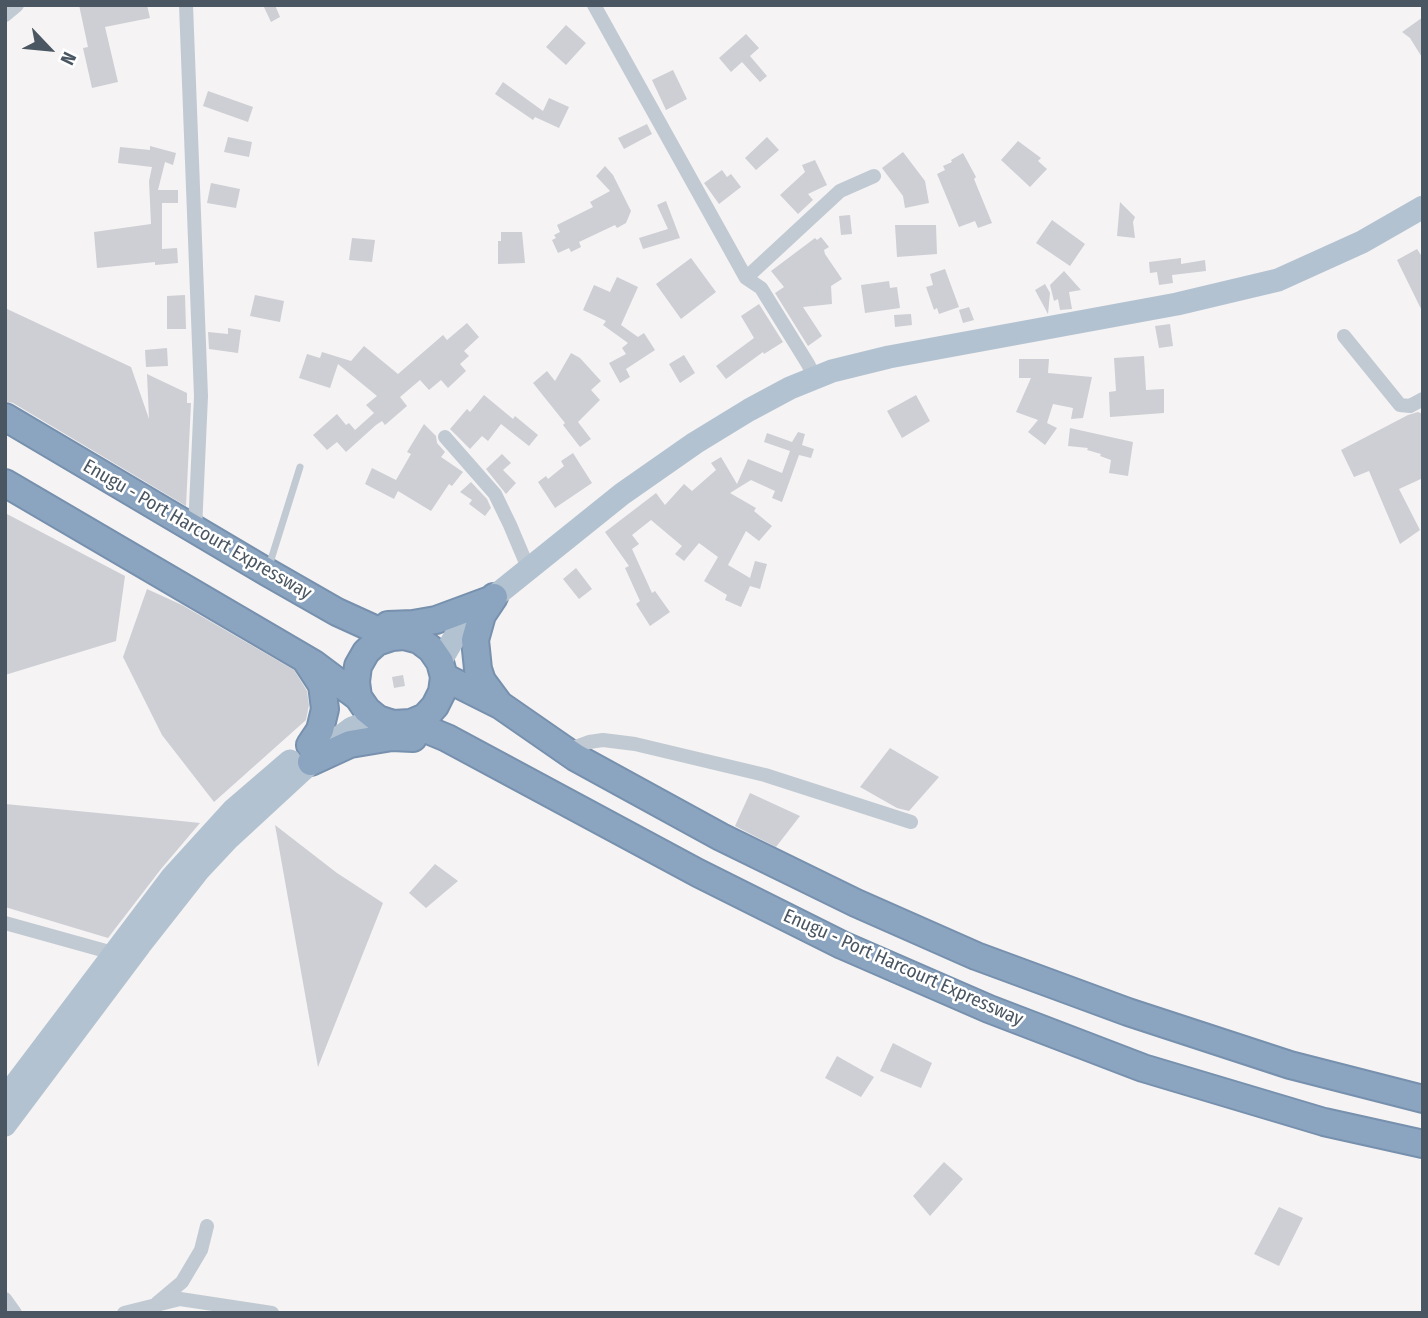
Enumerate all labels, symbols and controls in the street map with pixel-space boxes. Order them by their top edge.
north arrow [14,14,84,84]
text: N [55,48,81,69]
street label: Enugu - Port Harcourt Expressway [79,455,315,605]
street label: Enugu - Port Harcourt Expressway [779,905,1027,1031]

